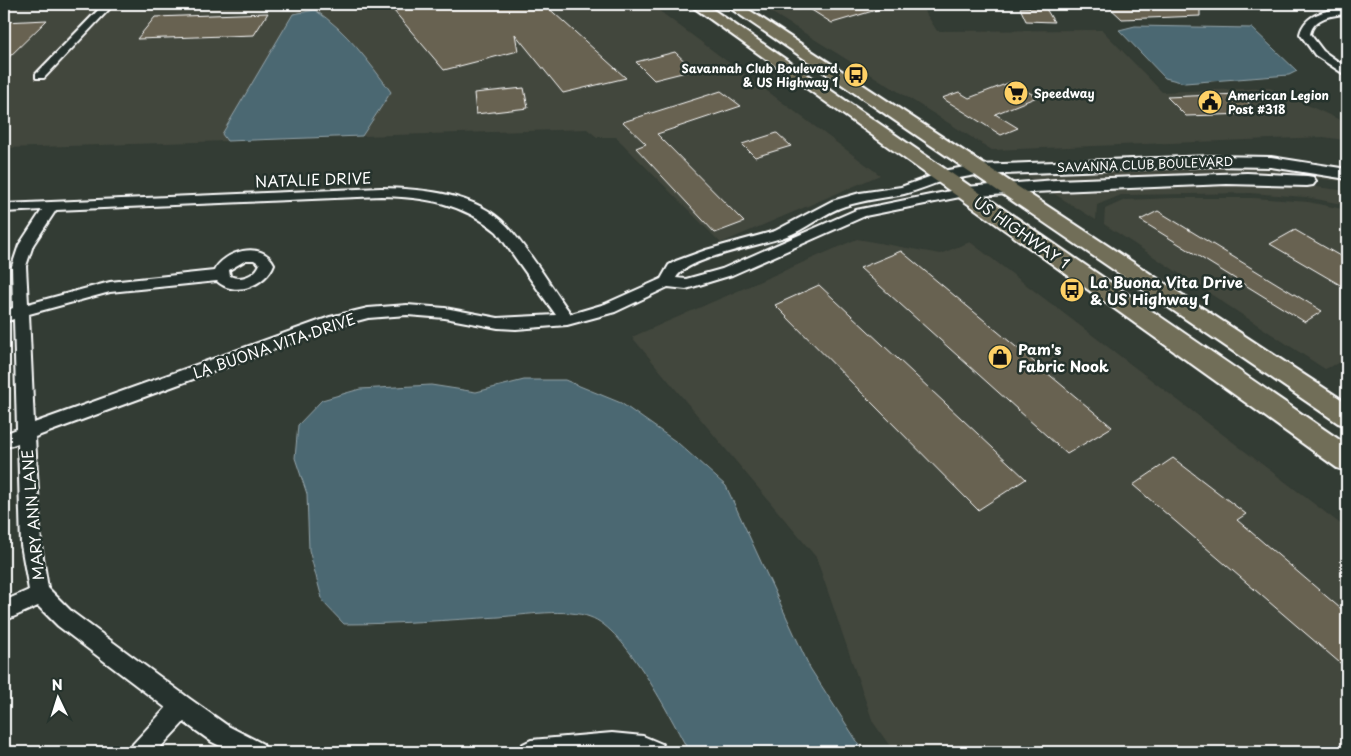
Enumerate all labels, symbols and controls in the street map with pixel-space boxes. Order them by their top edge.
place label: Savannah Club Boulevard & US Highway 1 [682,59,838,91]
bus stop icon: Savannah Club Boulevard & US Highway 1 [843,62,869,88]
supermarket icon: Speedway [1003,80,1029,106]
place label: Speedway [1034,84,1095,102]
place label: American Legion Post #318 [1227,86,1329,118]
public building icon: American Legion Post #318 [1197,89,1223,115]
street label: SAVANNA CLUB BOULEVARD [1056,152,1234,176]
street label: NATALIE DRIVE [254,165,372,193]
street label: US HIGHWAY 1 [969,190,1075,274]
place label: La Buona Vita Drive & US Highway 1 [1090,270,1243,310]
bus stop icon: La Buona Vita Drive & US Highway 1 [1059,277,1085,303]
street label: LA BUONA VITA DRIVE [190,306,358,384]
place label: Pam's Fabric Nook [1018,337,1109,377]
shop icon: Pam's Fabric Nook [987,344,1013,370]
street label: MARY ANN LANE [15,449,49,581]
north arrow [32,674,82,724]
text: N [51,674,63,695]

